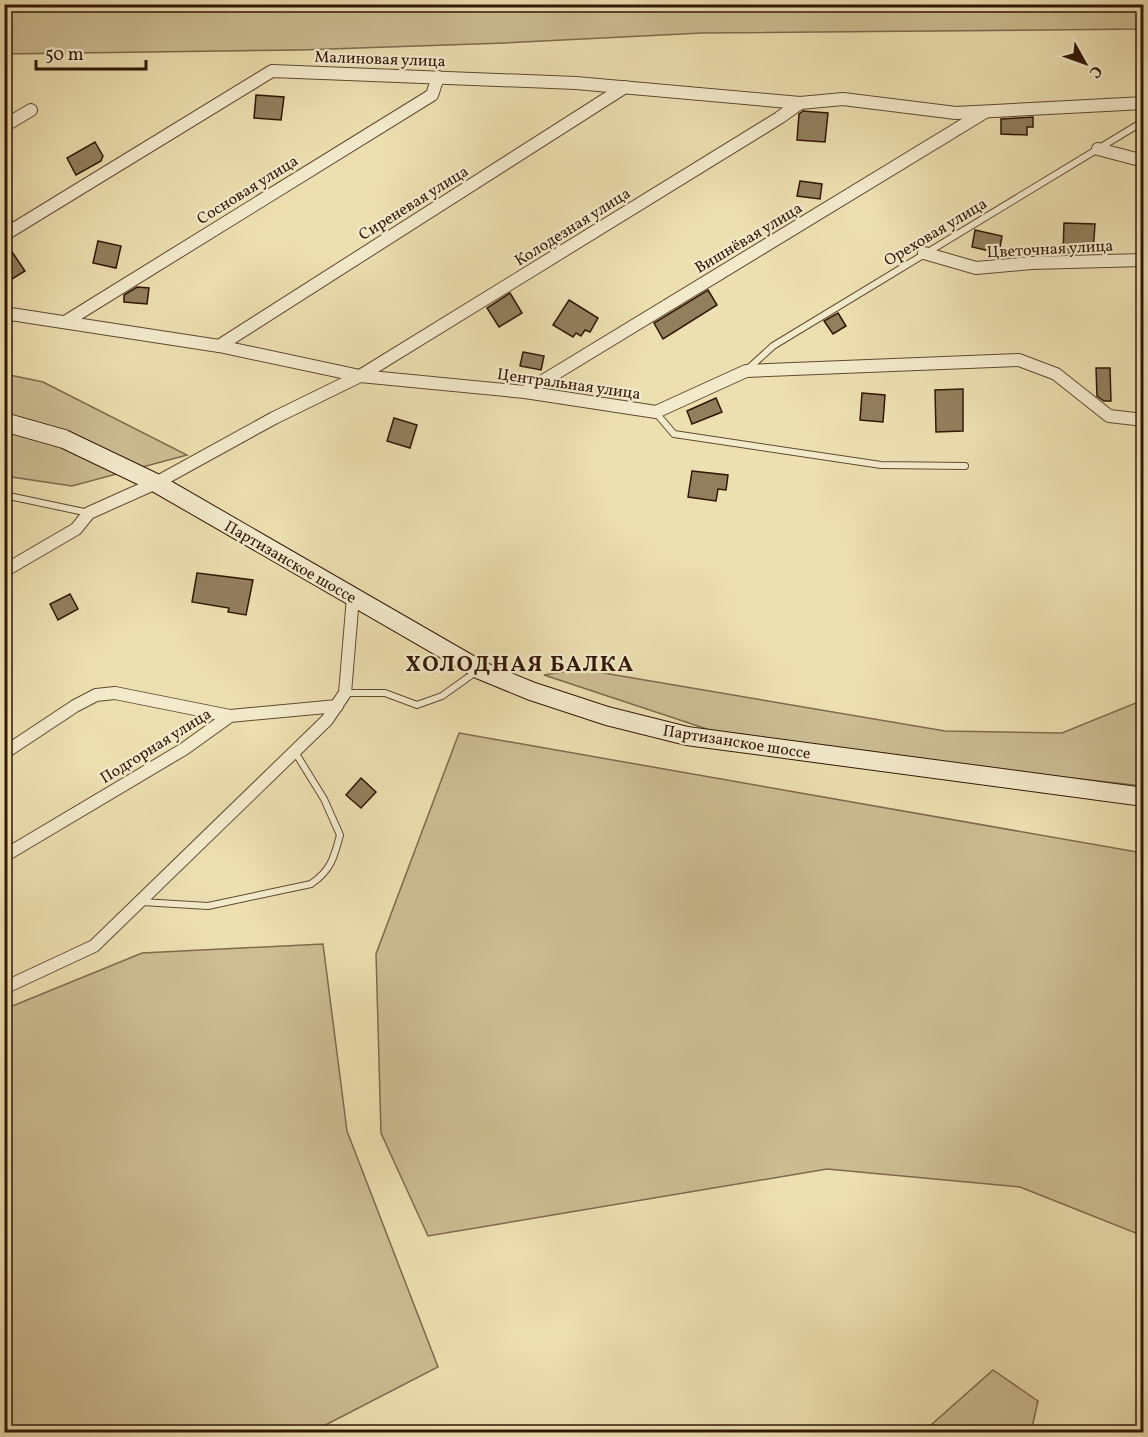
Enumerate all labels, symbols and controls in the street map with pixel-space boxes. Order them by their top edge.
scale bar [36,33,146,71]
north arrow [1055,33,1115,93]
text: 50 m [45,43,84,68]
street label: Малиновая улица [314,47,446,73]
text: С [1083,60,1107,82]
street label: Сосновая улица [193,151,303,231]
street label: Сиреневая улица [355,161,473,246]
street label: Колодезная улица [511,183,635,272]
street label: Ореховая улица [880,193,992,272]
street label: Вишнёвая улица [691,198,807,280]
street label: Цветочная улица [986,236,1114,264]
street label: Центральная улица [495,364,642,406]
street label: Партизанское шоссе [220,516,360,610]
district label: ХОЛОДНАЯ БАЛКА [405,650,635,681]
street label: Подгорная улица [96,704,216,790]
street label: Партизанское шоссе [661,720,812,766]

